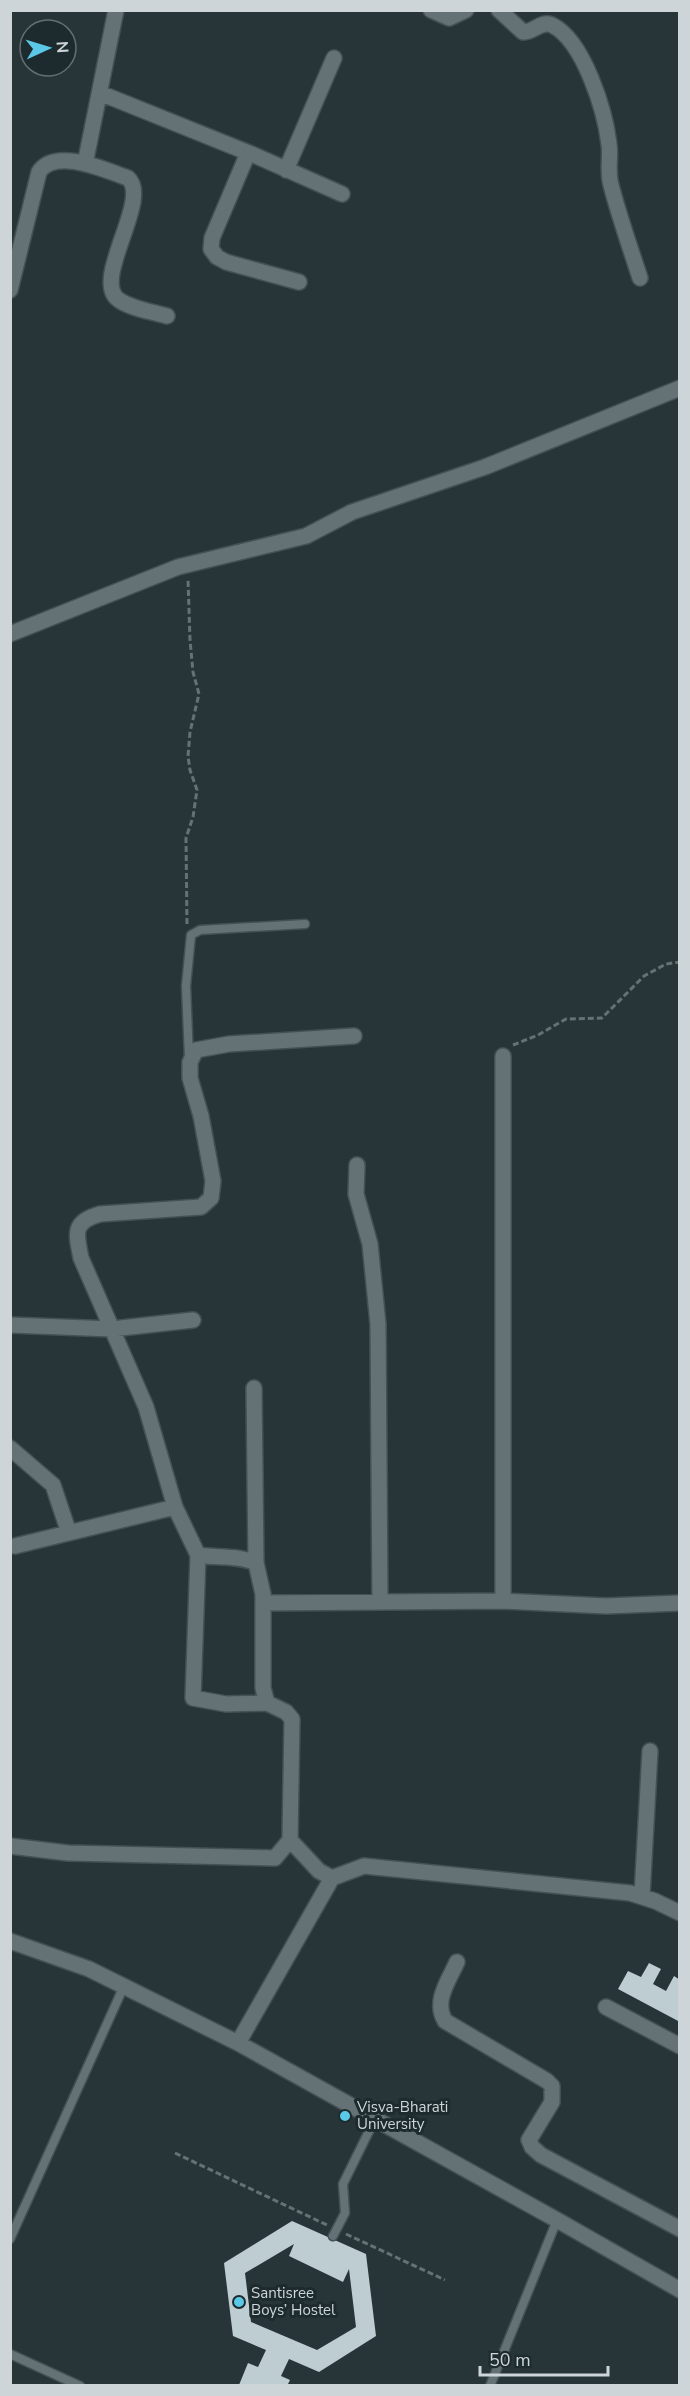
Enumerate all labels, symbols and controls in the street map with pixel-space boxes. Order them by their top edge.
north arrow [18,18,78,78]
text: N [51,40,73,54]
place label: Visva-Bharati University [356,2097,448,2134]
marker: Visva-Bharati University [338,2109,352,2123]
place label: Santisree Boys’ Hostel [251,2283,336,2320]
marker: Santisree Boys’ Hostel [232,2295,246,2309]
scale bar [480,2339,608,2377]
text: 50 m [489,2348,531,2372]

